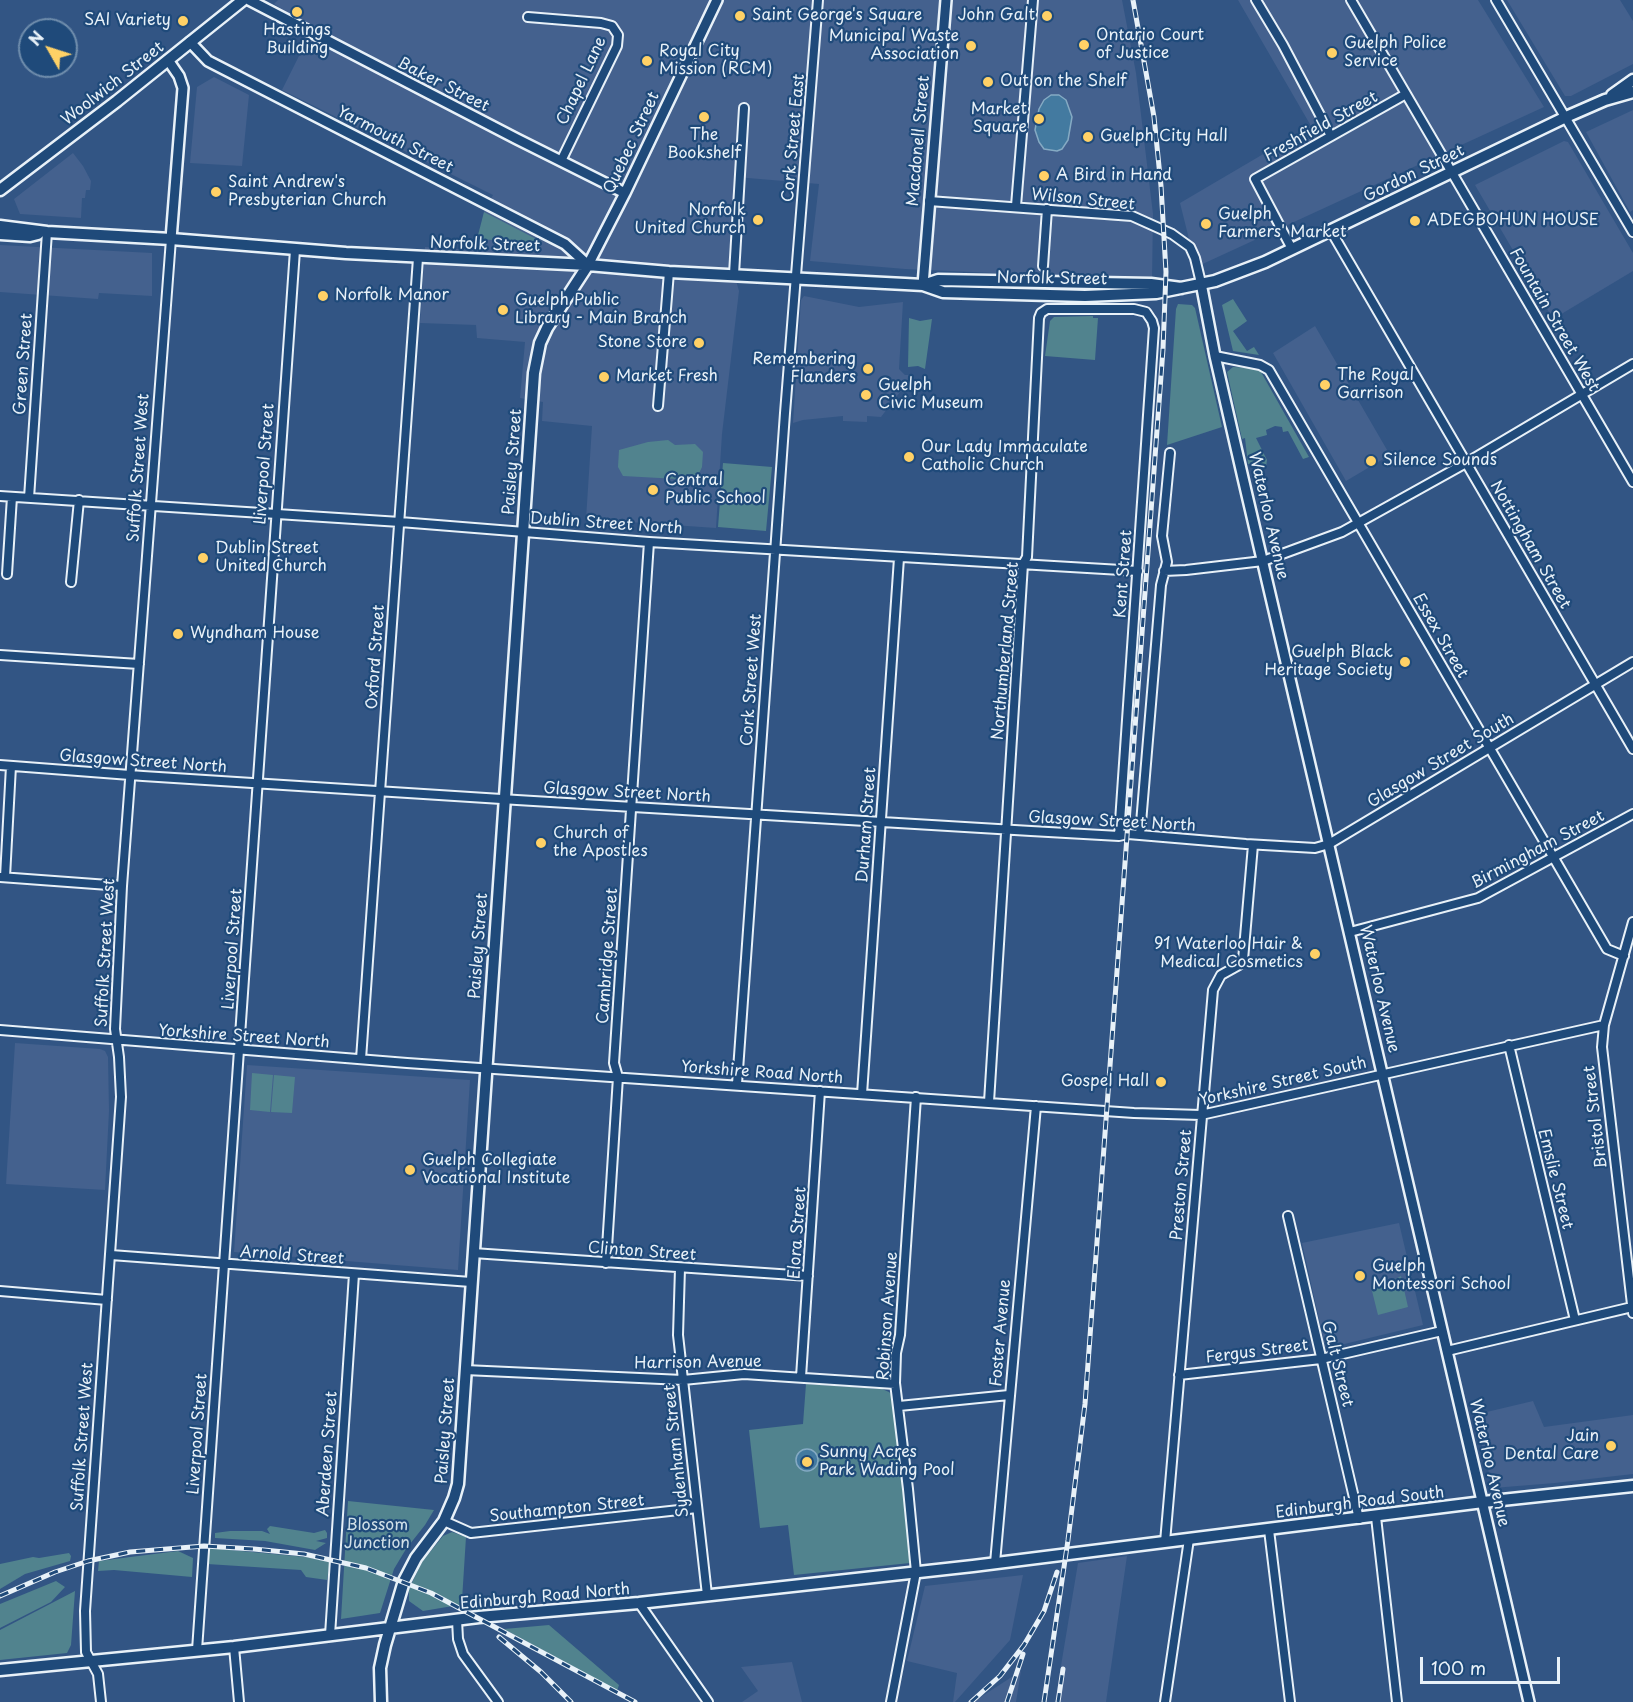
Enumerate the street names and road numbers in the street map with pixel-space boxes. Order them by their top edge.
street label: Chapel Lane [553,34,611,128]
street label: Woolwich Street [58,38,168,130]
street label: Baker Street [394,54,492,116]
street label: Cork Street East [779,73,809,203]
street label: Macdonell Street [904,75,934,207]
street label: Freshfield Street [1261,88,1381,166]
street label: Quebec Street [600,89,664,197]
street label: Yarmouth Street [334,102,456,178]
street label: Gordon Street [1360,141,1468,207]
street label: Wilson Street [1030,185,1136,215]
street label: Norfolk Street [429,233,541,257]
street label: Fountain Street West [1505,245,1603,395]
street label: Norfolk Street [997,268,1107,290]
street label: Green Street [11,312,37,416]
street label: Suffolk Street West [124,393,154,543]
street label: Liverpool Street [251,403,279,525]
street label: Paisley Street [500,408,526,516]
street label: Waterloo Avenue [1244,450,1292,582]
street label: Nottingham Street [1486,478,1574,612]
street label: Dublin Street North [529,509,683,539]
street label: Kent Street [1111,529,1137,619]
street label: Northumberland Street [989,561,1023,741]
street label: Essex Street [1408,590,1472,682]
street label: Oxford Street [363,604,389,710]
street label: Cork Street West [738,613,766,747]
street label: Glasgow Street South [1364,710,1518,812]
street label: Glasgow Street North [59,747,227,777]
street label: Durham Street [853,766,881,884]
street label: Glasgow Street North [543,779,711,807]
street label: Birmingham Street [1468,807,1608,893]
street label: Glasgow Street North [1028,808,1196,836]
street label: Suffolk Street West [93,878,119,1028]
street label: Cambridge Street [594,887,622,1025]
street label: Liverpool Street [219,888,247,1010]
street label: Paisley Street [466,892,492,1000]
street label: Waterloo Avenue [1355,923,1403,1055]
street label: Yorkshire Street North [158,1021,330,1053]
street label: Yorkshire Street South [1198,1053,1368,1111]
street label: Yorkshire Road North [680,1058,844,1088]
street label: Bristol Street [1580,1064,1612,1170]
street label: Emslie Street [1533,1127,1577,1231]
street label: Preston Street [1168,1129,1196,1241]
street label: Elora Street [785,1186,811,1280]
street label: Clinton Street [587,1239,697,1265]
street label: Arnold Street [239,1243,345,1269]
street label: Robinson Avenue [874,1251,902,1381]
street label: Foster Avenue [987,1279,1015,1387]
street label: Galt Street [1317,1319,1357,1409]
street label: Fergus Street [1205,1336,1309,1368]
street label: Harrison Avenue [634,1352,762,1374]
street label: Suffolk Street West [68,1362,98,1512]
street label: Liverpool Street [184,1373,212,1495]
street label: Paisley Street [433,1377,459,1485]
street label: Sydenham Street [660,1383,694,1519]
street label: Aberdeen Street [314,1391,342,1517]
street label: Waterloo Avenue [1465,1397,1513,1529]
street label: Edinburgh Road South [1275,1483,1445,1523]
street label: Southampton Street [489,1491,645,1527]
street label: Edinburgh Road North [459,1580,631,1614]

